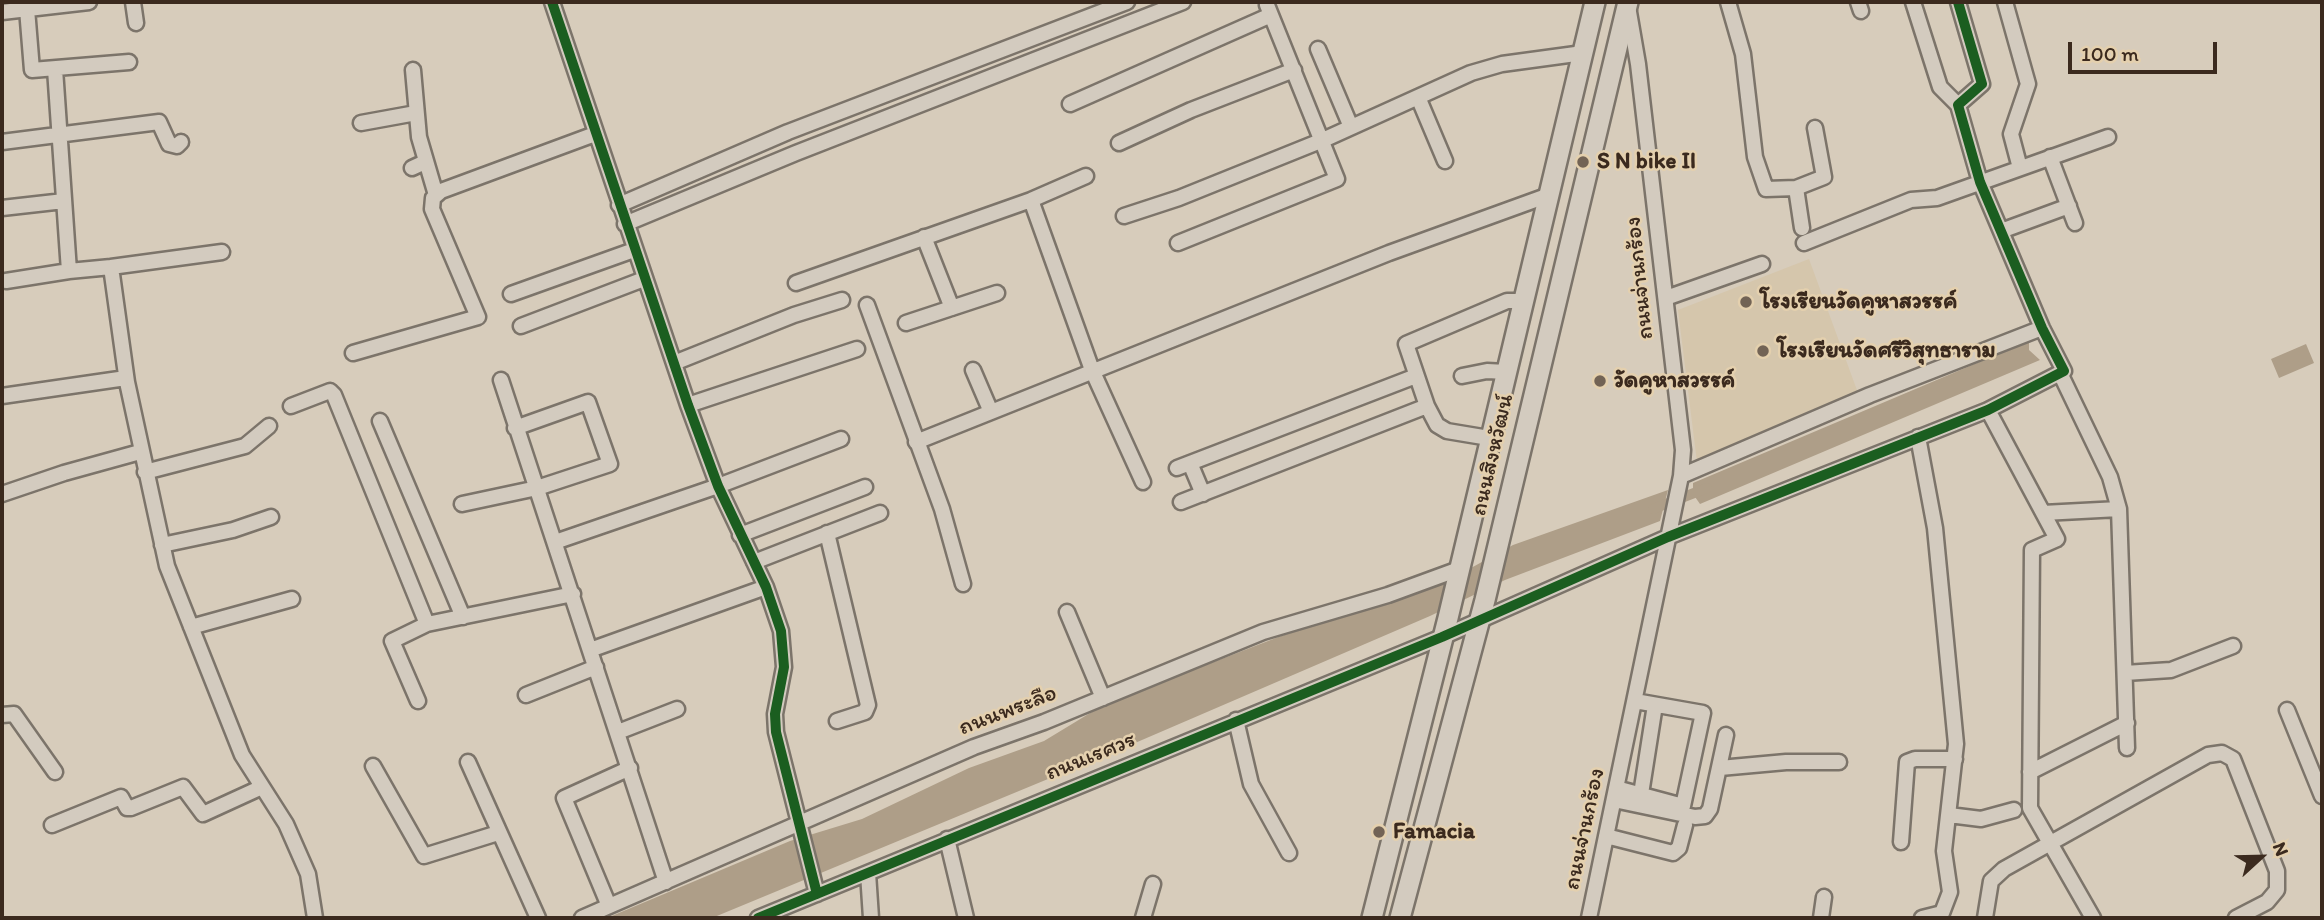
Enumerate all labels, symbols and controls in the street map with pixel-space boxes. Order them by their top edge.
scale bar [2072,28,2221,72]
text: 100 m [2081,41,2139,66]
place label: S N bike II [1597,148,1696,176]
marker: S N bike II [1575,154,1591,170]
street label: ถนนจ่านกร้อง [1620,215,1660,341]
place label: โรงเรียนวัดคูหาสวรรค์ [1760,288,1957,316]
marker: โรงเรียนวัดคูหาสวรรค์ [1738,294,1754,310]
place label: โรงเรียนวัดศรีวิสุทธาราม [1777,337,1996,365]
marker: โรงเรียนวัดศรีวิสุทธาราม [1755,343,1771,359]
place label: วัดคูหาสวรรค์ [1614,367,1735,395]
marker: วัดคูหาสวรรค์ [1592,373,1608,389]
street label: ถนนสิงหวัฒน์ [1466,391,1520,519]
street label: ถนนพระลือ [955,680,1061,742]
street label: ถนนเรศวร [1042,726,1140,788]
street label: ถนนจ่านกร้อง [1559,766,1611,892]
place label: Famacia [1393,818,1475,846]
north arrow [2226,822,2296,892]
marker: Famacia [1371,824,1387,840]
text: N [2268,839,2294,859]

